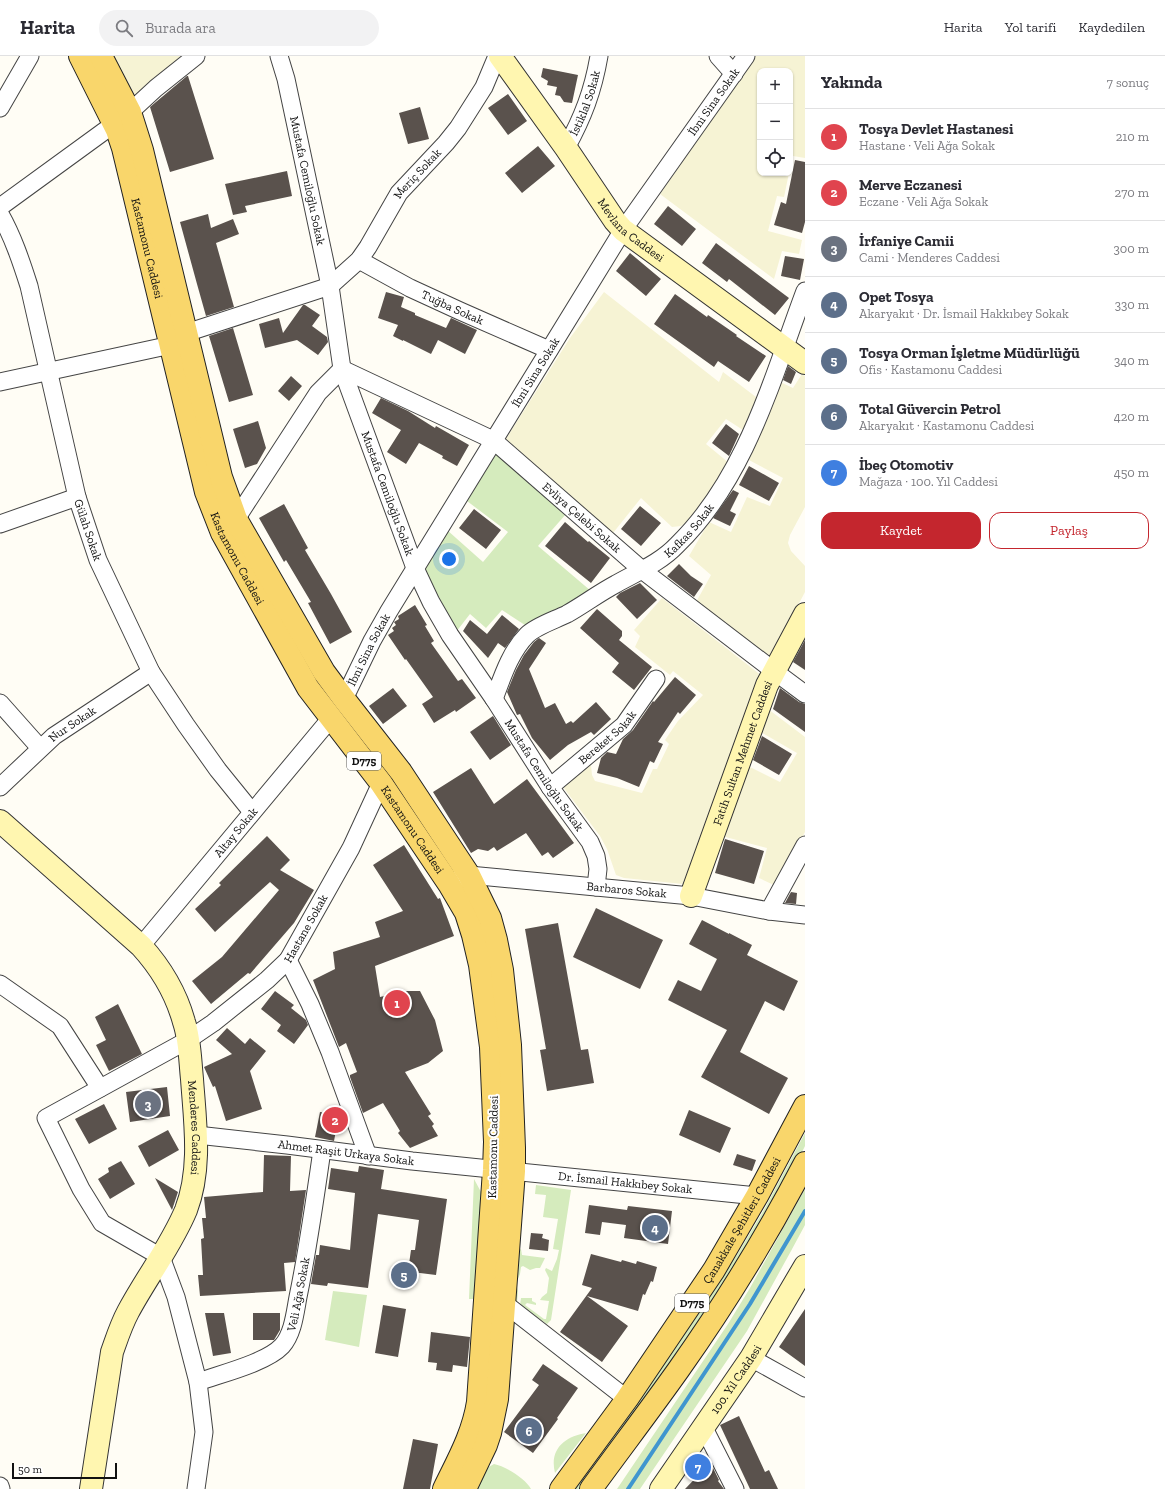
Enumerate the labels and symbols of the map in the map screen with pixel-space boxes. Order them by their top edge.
street label: İbni Sina Sokak [685,65,743,138]
street label: İstiklal Sokak [567,68,603,138]
street label: Mustafa Cemiloğlu Sokak [287,115,328,247]
street label: Meriç Sokak [390,145,445,201]
street label: Mevlana Caddesi [595,196,668,265]
street label: Kastamonu Caddesi [128,197,166,301]
street label: Tuğba Sokak [419,287,486,328]
street label: İbni Sina Sokak [509,334,563,410]
street label: Mustafa Cemiloğlu Sokak [358,429,417,558]
street label: Evliya Çelebi Sokak [540,479,625,556]
street label: Gülah Sokak [71,497,105,563]
street label: Kafkas Sokak [661,500,717,561]
street label: Kastamonu Caddesi [207,510,268,608]
your location [439,549,459,569]
street label: İbni Sina Sokak [344,611,393,688]
street label: Fatih Sultan Mehmet Caddesi [710,678,775,827]
street label: Nur Sokak [45,703,99,745]
street label: Bereket Sokak [576,707,639,767]
street label: Mustafa Cemiloğlu Sokak [502,717,587,834]
road number: D775 [347,752,381,770]
street label: Kastamonu Caddesi [378,783,447,877]
street label: Altay Sokak [211,804,261,860]
street label: Barbaros Sokak [586,879,668,901]
street label: Hastane Sokak [281,891,331,965]
pin: 1 [384,988,410,1018]
street label: Menderes Caddesi [185,1080,203,1176]
pin: 3 [135,1089,161,1119]
street label: Kastamonu Caddesi [485,1095,501,1199]
pin: 2 [322,1105,348,1135]
street label: Ahmet Raşit Urkaya Sokak [277,1137,416,1168]
street label: Çanakkale Şehitleri Caddesi [700,1154,784,1286]
street label: Dr. İsmail Hakkıbey Sokak [558,1169,694,1196]
pin: 4 [642,1213,668,1243]
street label: Veli Ağa Sokak [284,1255,313,1334]
pin: 5 [391,1260,417,1290]
road number: D775 [675,1294,709,1312]
street label: 100. Yıl Caddesi [708,1342,765,1416]
pin: 6 [516,1416,542,1446]
pin: 7 [685,1452,711,1482]
scale bar [12,1461,117,1480]

